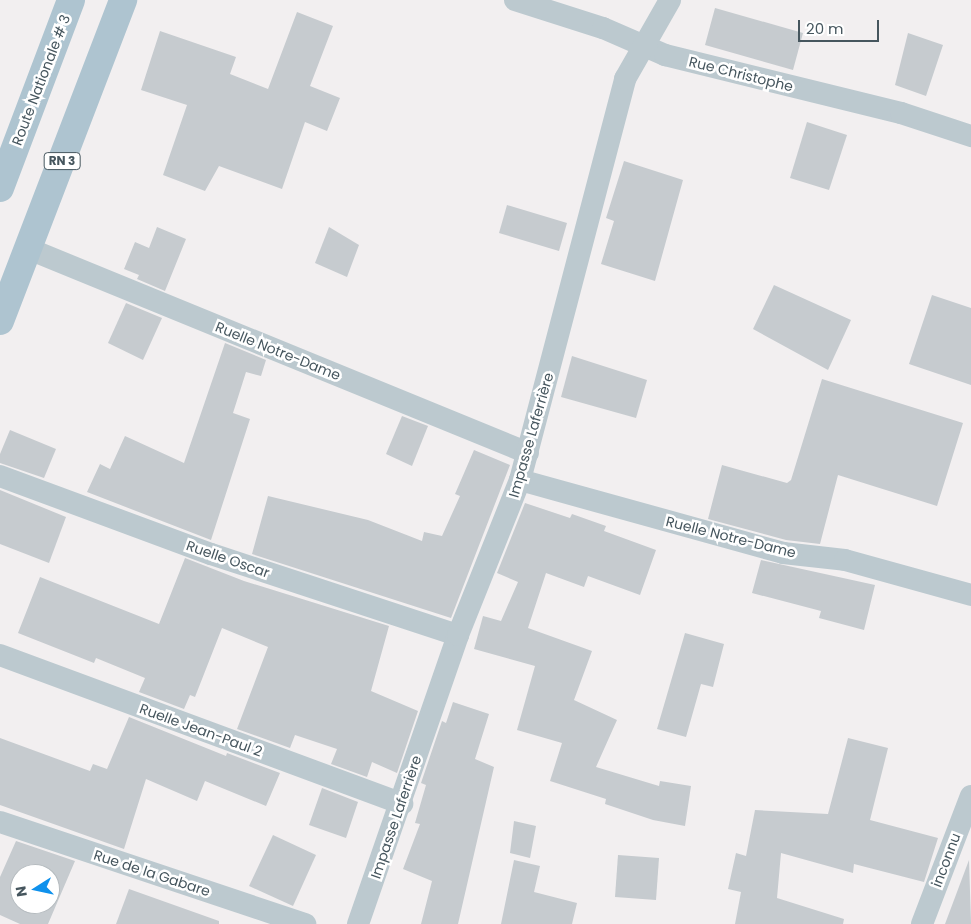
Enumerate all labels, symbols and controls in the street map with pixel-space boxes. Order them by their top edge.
scale bar [801,10,882,42]
street label: Route Nationale # 3 [8,12,74,148]
text: 20 m [806,18,844,39]
street label: Rue Christophe [687,53,795,95]
road number: RN 3 [43,152,81,170]
street label: Ruelle Notre-Dame [213,318,343,384]
street label: Impasse Laferrière [505,371,557,499]
street label: Ruelle Notre-Dame [664,513,798,561]
street label: Ruelle Oscar [184,537,272,581]
street label: Ruelle Jean-Paul 2 [137,700,265,760]
street label: Impasse Laferrière [367,753,425,881]
street label: inconnu [928,831,964,889]
street label: Rue de la Gabare [92,846,212,900]
north arrow [10,864,60,914]
text: N [10,885,32,898]

